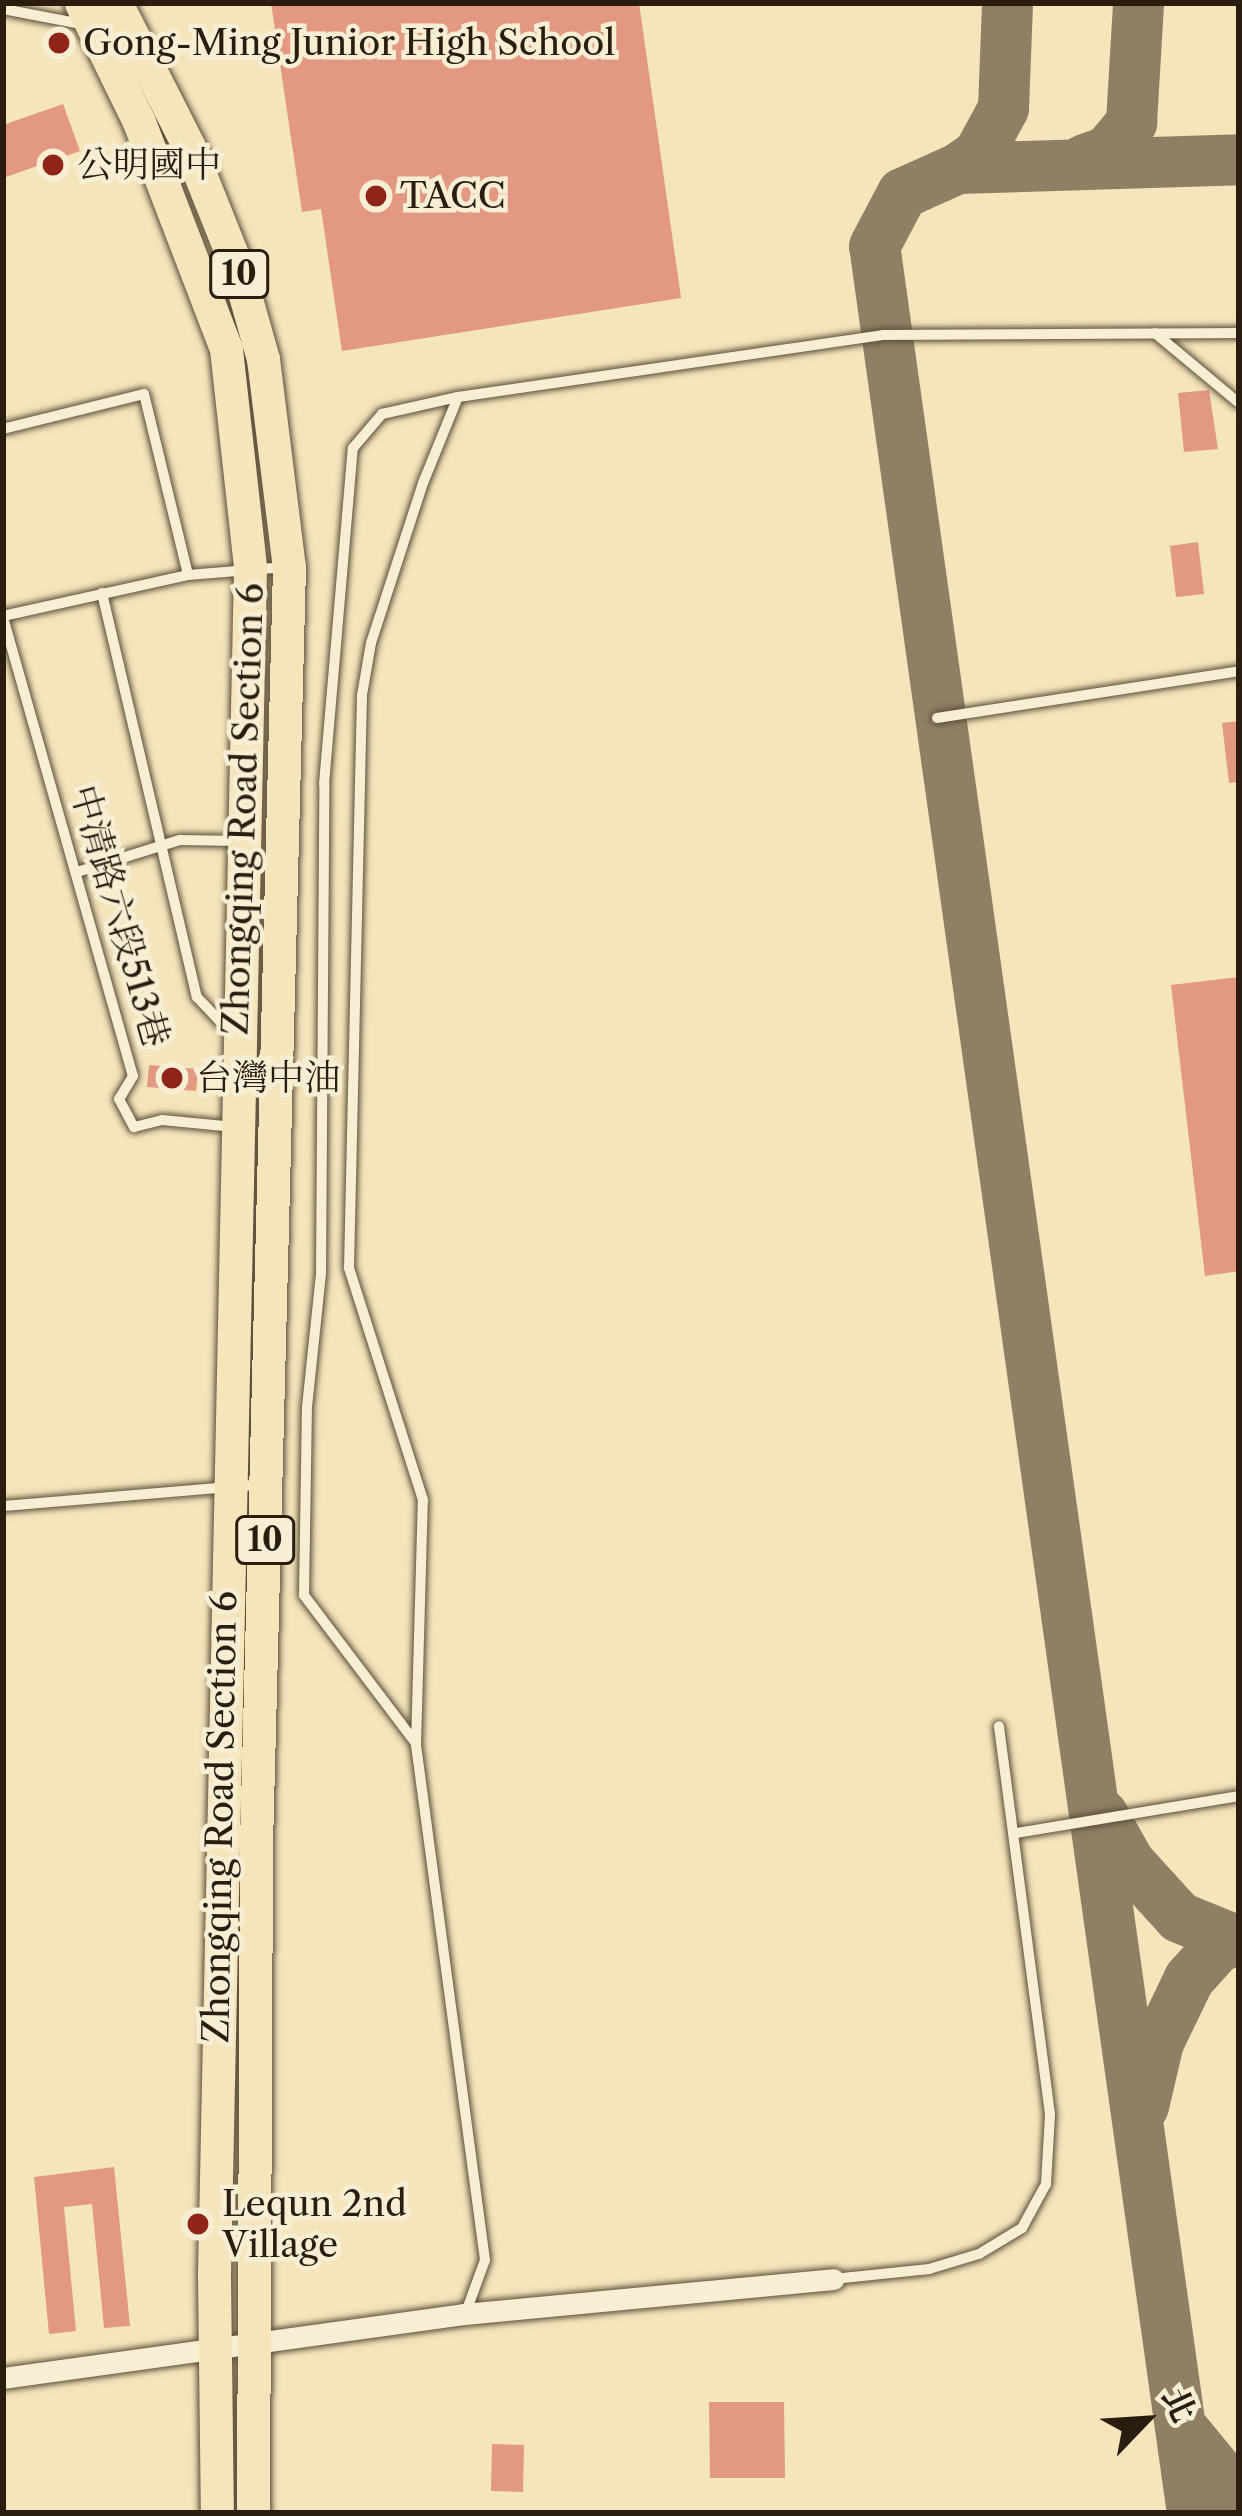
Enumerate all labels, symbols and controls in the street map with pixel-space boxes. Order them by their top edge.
place label: Gong-Ming Junior High School [83,21,616,65]
marker: Gong-Ming Junior High School [46,30,72,56]
place label: 公明國中 [77,143,221,187]
marker: 公明國中 [40,152,66,178]
place label: TACC [400,174,505,218]
marker: TACC [363,183,389,209]
road number: 10 [209,247,269,301]
street label: Zhongqing Road Section 6 [214,582,272,1036]
street label: 中清路六段513巷 [62,780,178,1052]
place label: 台灣中油 [196,1056,340,1100]
marker: 台灣中油 [159,1065,185,1091]
road number: 10 [235,1513,295,1567]
street label: Zhongqing Road Section 6 [194,1590,246,2044]
place label: Lequn 2nd Village [222,2181,407,2266]
marker: Lequn 2nd Village [185,2211,211,2237]
north arrow [1086,2360,1206,2480]
text: 北 [1154,2381,1205,2428]

